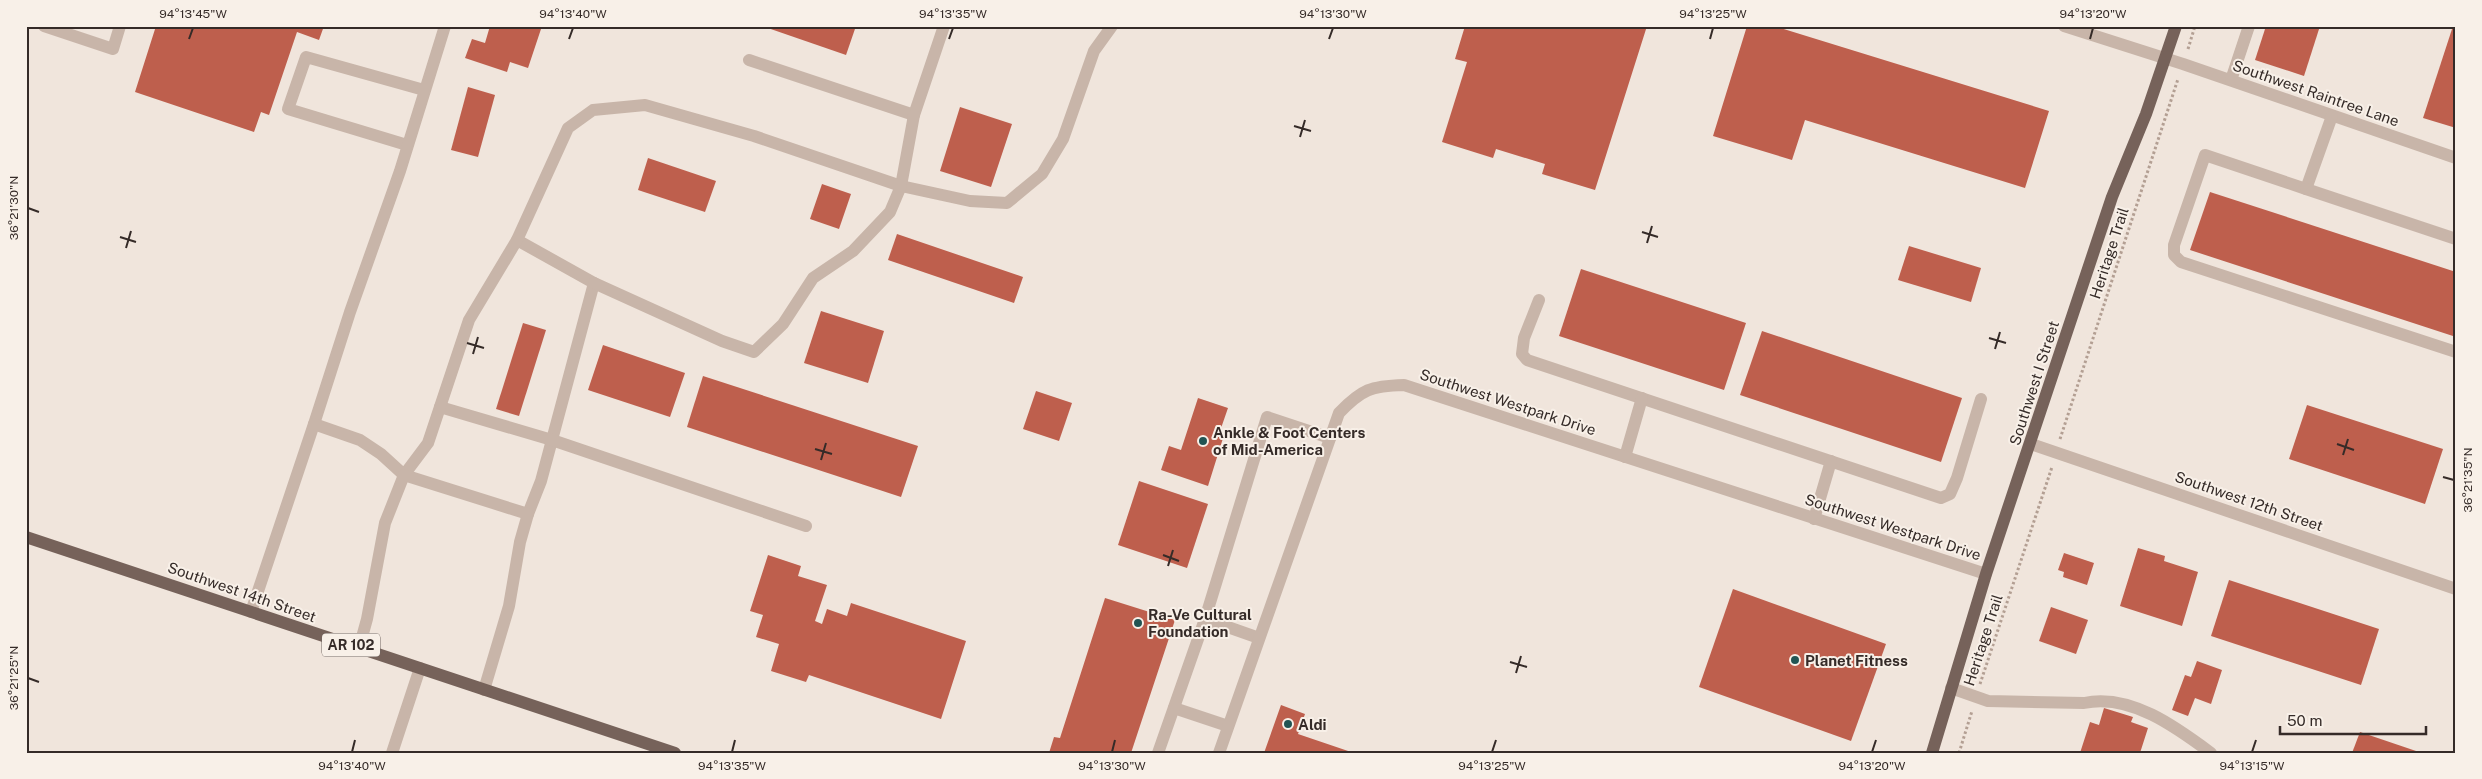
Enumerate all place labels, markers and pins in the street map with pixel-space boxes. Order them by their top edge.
place label: Ankle & Foot Centers of Mid-America [1213,424,1365,458]
marker: Ankle & Foot Centers of Mid-America [1197,435,1209,447]
place label: Ra-Ve Cultural Foundation [1148,606,1252,640]
marker: Ra-Ve Cultural Foundation [1132,617,1144,629]
place label: Planet Fitness [1805,652,1908,669]
marker: Planet Fitness [1789,654,1801,666]
place label: Aldi [1298,716,1327,733]
marker: Aldi [1282,718,1294,730]

